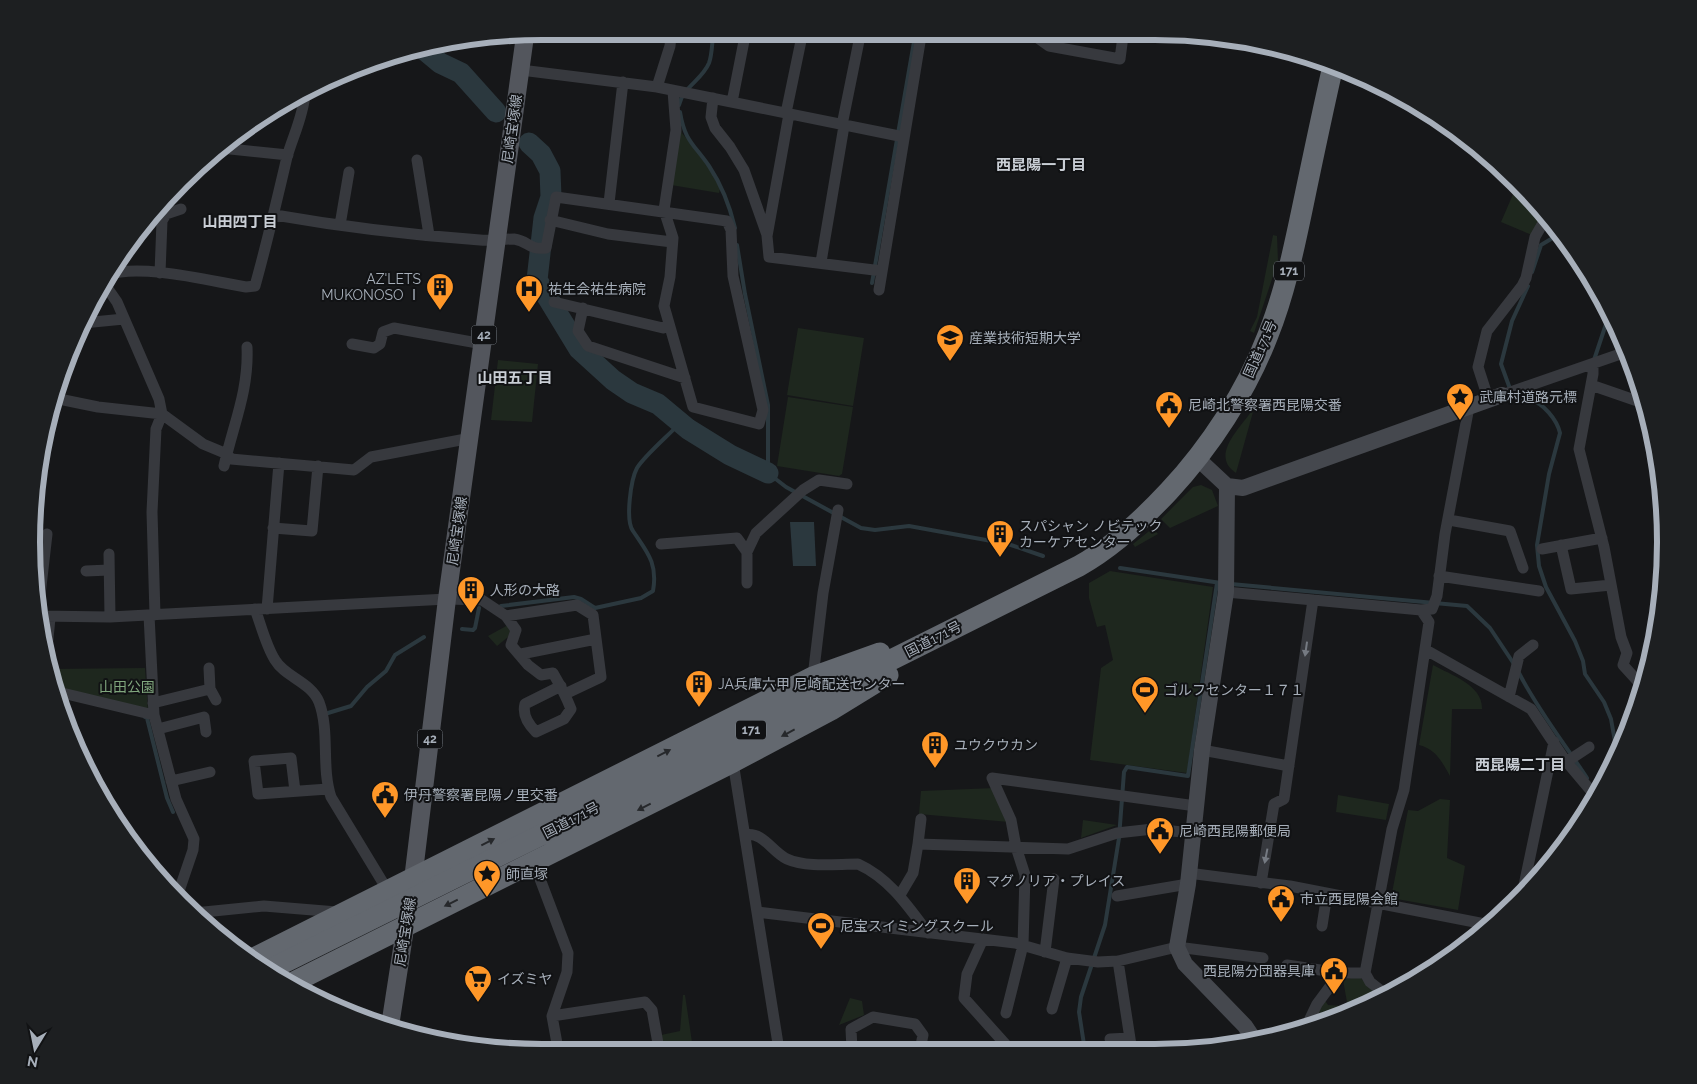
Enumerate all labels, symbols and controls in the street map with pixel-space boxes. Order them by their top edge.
street label: 尼崎宝塚線 [499,93,525,165]
district label: 西昆陽一丁目 [996,156,1086,174]
district label: 山田四丁目 [202,213,278,231]
road number: 171 [1274,262,1304,280]
place label: AZ'LETS MUKONOSO Ⅰ [321,271,421,303]
building icon: AZ'LETS MUKONOSO Ⅰ [425,272,455,311]
hospital icon: 祐生会祐生病院 [514,274,544,313]
place label: 祐生会祐生病院 [548,281,646,297]
street label: 国道171号 [1240,318,1280,380]
school or university icon: 産業技術短期大学 [935,323,965,362]
road number: 42 [472,326,496,344]
place label: 産業技術短期大学 [969,330,1081,346]
district label: 山田五丁目 [477,369,553,387]
place icon: 武庫村道路元標 [1445,382,1475,421]
place label: 武庫村道路元標 [1479,389,1577,405]
public building icon: 尼崎北警察署西昆陽交番 [1154,390,1184,429]
place label: 尼崎北警察署西昆陽交番 [1188,397,1342,413]
street label: 尼崎宝塚線 [444,495,470,567]
place label: スパシャン ノビテック カーケアセンター [1019,518,1163,550]
building icon: スパシャン ノビテック カーケアセンター [985,519,1015,558]
building icon: 人形の大路 [456,575,486,614]
place label: 人形の大路 [490,582,560,598]
street label: 国道171号 [902,618,964,660]
one-way arrow [1302,641,1310,657]
building icon: JA兵庫六甲 尼崎配送センター [684,669,714,708]
sports icon: ゴルフセンター１７１ [1130,675,1160,714]
place label: JA兵庫六甲 尼崎配送センター [718,676,906,692]
park label: 山田公園 [99,679,155,695]
place label: ゴルフセンター１７１ [1164,682,1304,698]
road number: 171 [736,720,766,740]
one-way arrow [781,729,795,737]
road number: 42 [418,730,442,749]
building icon: ユウクウカン [920,730,950,769]
place label: ユウクウカン [954,737,1038,753]
one-way arrow [657,749,671,757]
district label: 西昆陽二丁目 [1475,756,1565,774]
public building icon: 伊丹警察署昆陽ノ里交番 [370,780,400,819]
place label: 伊丹警察署昆陽ノ里交番 [404,787,558,803]
street label: 国道171号 [540,799,602,841]
one-way arrow [636,803,651,811]
public building icon: 尼崎西昆陽郵便局 [1145,816,1175,855]
place label: 尼崎西昆陽郵便局 [1179,823,1291,839]
one-way arrow [481,838,495,846]
one-way arrow [1262,848,1270,864]
place icon: 師直塚 [472,859,502,898]
place label: 師直塚 [506,866,548,882]
building icon: マグノリア・プレイス [952,866,982,905]
place label: マグノリア・プレイス [986,873,1125,889]
public building icon: 市立西昆陽会館 [1266,884,1296,923]
place label: 市立西昆陽会館 [1300,891,1398,907]
street label: 尼崎宝塚線 [392,896,418,968]
one-way arrow [444,899,458,907]
sports icon: 尼宝スイミングスクール [806,911,836,950]
place label: 尼宝スイミングスクール [840,918,994,934]
public building icon: 西昆陽分団器具庫 [1319,956,1349,995]
place label: 西昆陽分団器具庫 [1203,963,1315,979]
supermarket icon: イズミヤ [463,964,493,1003]
place label: イズミヤ [497,971,553,987]
north arrow [10,1024,60,1074]
text: N [26,1053,39,1071]

